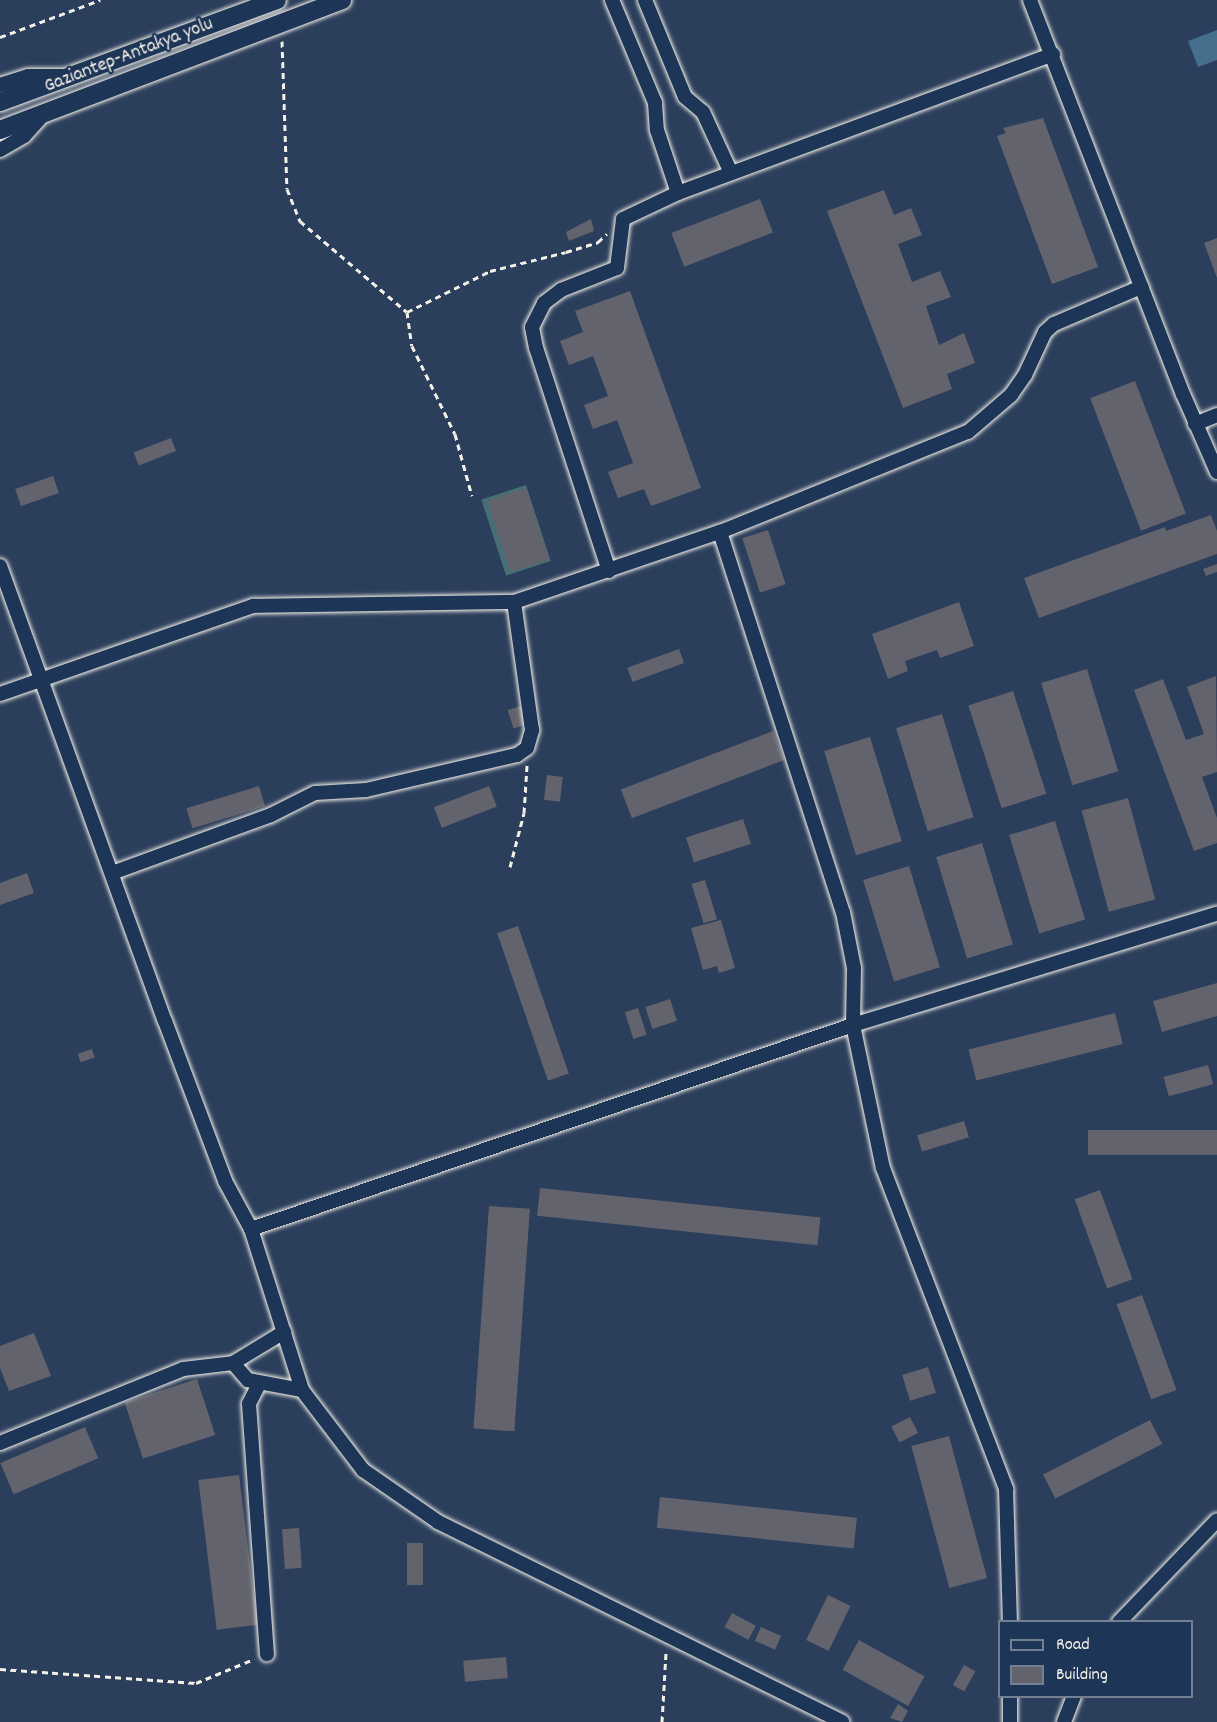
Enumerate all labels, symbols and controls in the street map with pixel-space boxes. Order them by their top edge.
street label: Gaziantep-Antakya yolu [41,13,217,99]
legend [998,1620,1193,1698]
text: Road [1056,1633,1090,1658]
text: Building [1056,1663,1108,1688]

